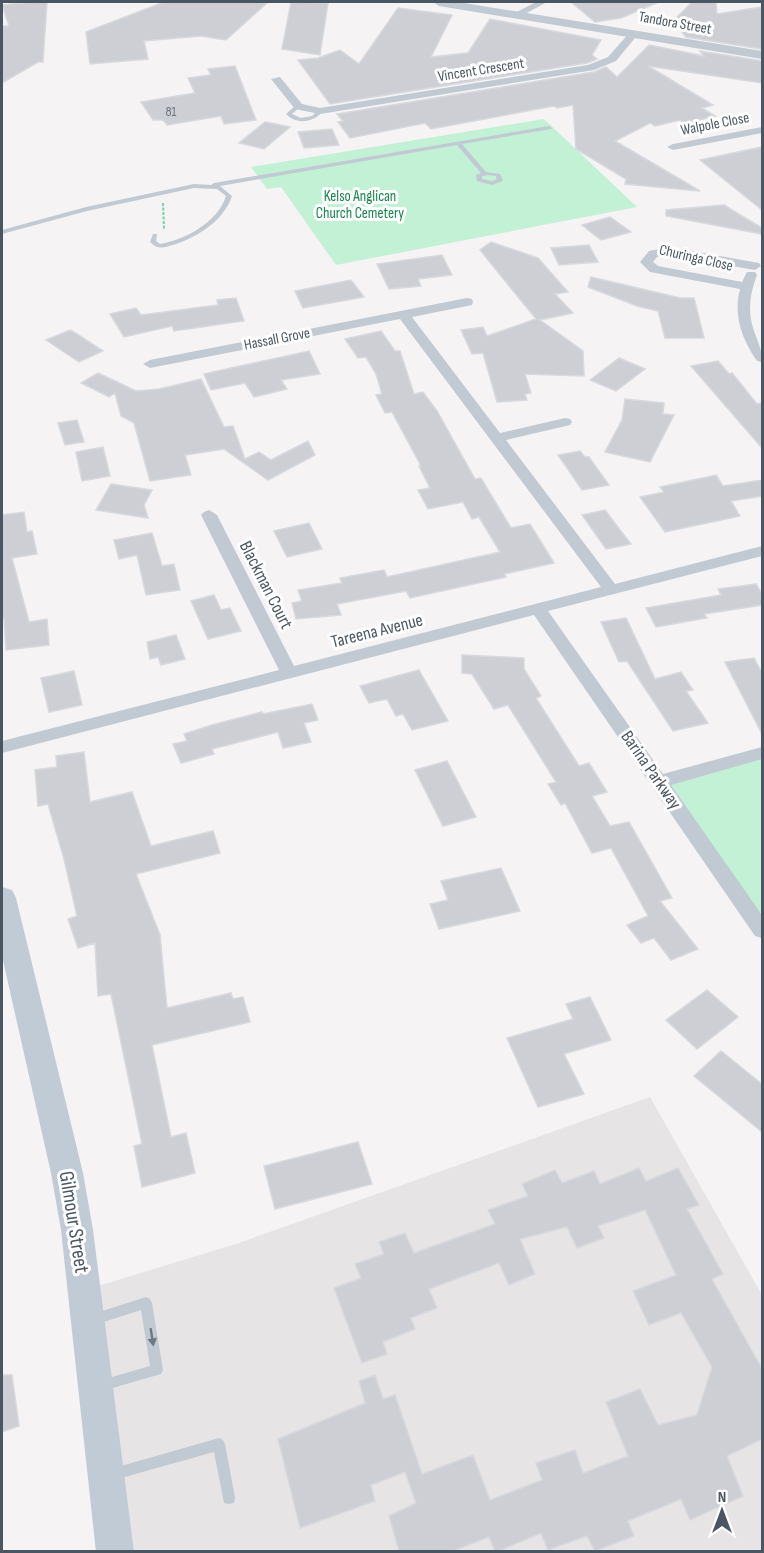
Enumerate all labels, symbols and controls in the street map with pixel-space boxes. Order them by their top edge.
street label: Tandora Street [637,7,713,39]
street label: Vincent Crescent [436,54,526,86]
house number: 81 [165,103,177,120]
street label: Walpole Close [679,108,751,140]
park label: Kelso Anglican Church Cemetery [316,187,404,223]
street label: Churinga Close [657,240,735,276]
street label: Hassall Grove [242,323,312,355]
street label: Blackman Court [235,538,297,633]
street label: Tareena Avenue [329,609,425,653]
street label: Barina Parkway [616,727,686,813]
street label: Gilmour Street [54,1169,94,1275]
one-way arrow [147,1327,156,1346]
north arrow [692,1481,752,1541]
text: N [718,1488,726,1507]

